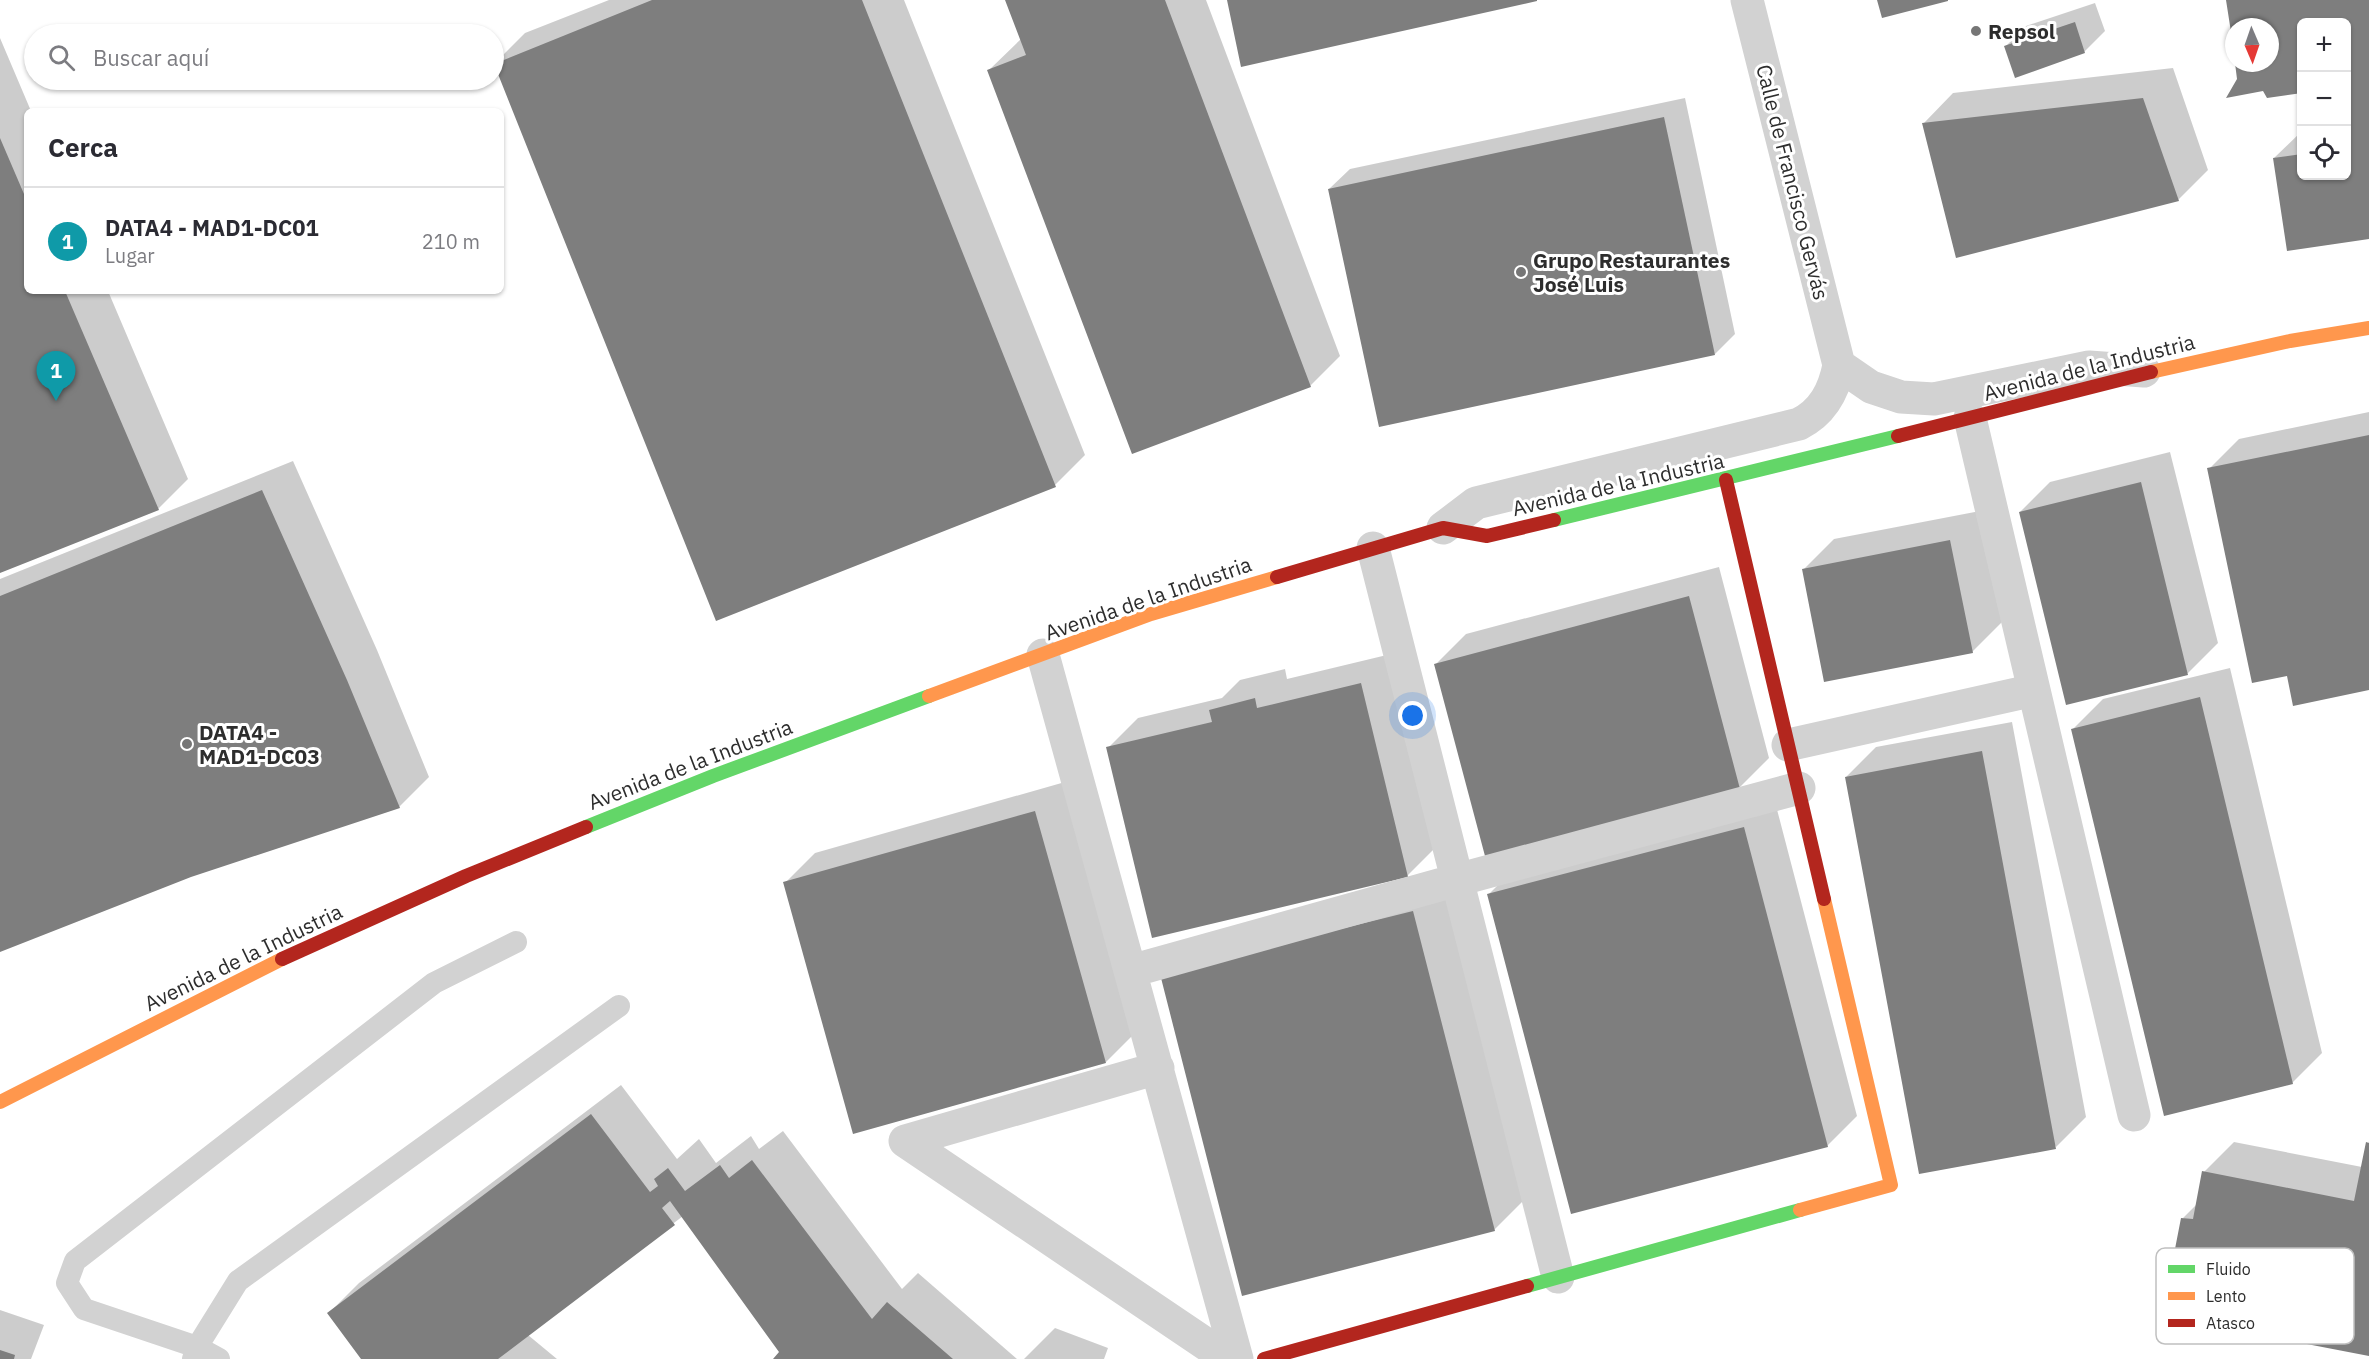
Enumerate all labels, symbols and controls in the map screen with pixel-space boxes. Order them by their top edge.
place label: Repsol [1988,17,2055,45]
north arrow [2225,18,2279,72]
map controls [2297,18,2351,180]
button: + [2297,18,2351,72]
search box [24,24,504,90]
marker: Repsol [1969,24,1983,38]
icon: search [45,41,78,74]
text: Buscar aquí [93,43,209,72]
street label: Calle de Francisco Gervás [1750,61,1836,303]
button: − [2297,72,2351,126]
button: locate [2297,126,2351,180]
text: Cerca [48,130,118,164]
text: DATA4 - MAD1-DC01 [105,213,319,242]
text: 1 [62,228,74,255]
text: 210 m [422,228,480,255]
text: Lugar [105,242,155,269]
place label: Grupo Restaurantes José Luis [1533,246,1730,298]
marker: Grupo Restaurantes José Luis [1514,265,1528,279]
street label: Avenida de la Industria [1980,327,2198,407]
pin: 1 [36,352,76,401]
street label: Avenida de la Industria [1509,446,1727,522]
street label: Avenida de la Industria [1041,549,1255,647]
your location [1398,701,1427,730]
street label: Avenida de la Industria [584,712,796,816]
place label: DATA4 - MAD1-DC03 [199,718,320,770]
marker: DATA4 - MAD1-DC03 [180,737,194,751]
street label: Avenida de la Industria [139,897,347,1017]
legend [2156,1248,2354,1344]
text: Fluido [2206,1259,2251,1279]
text: Lento [2206,1286,2246,1306]
text: Atasco [2206,1313,2255,1333]

